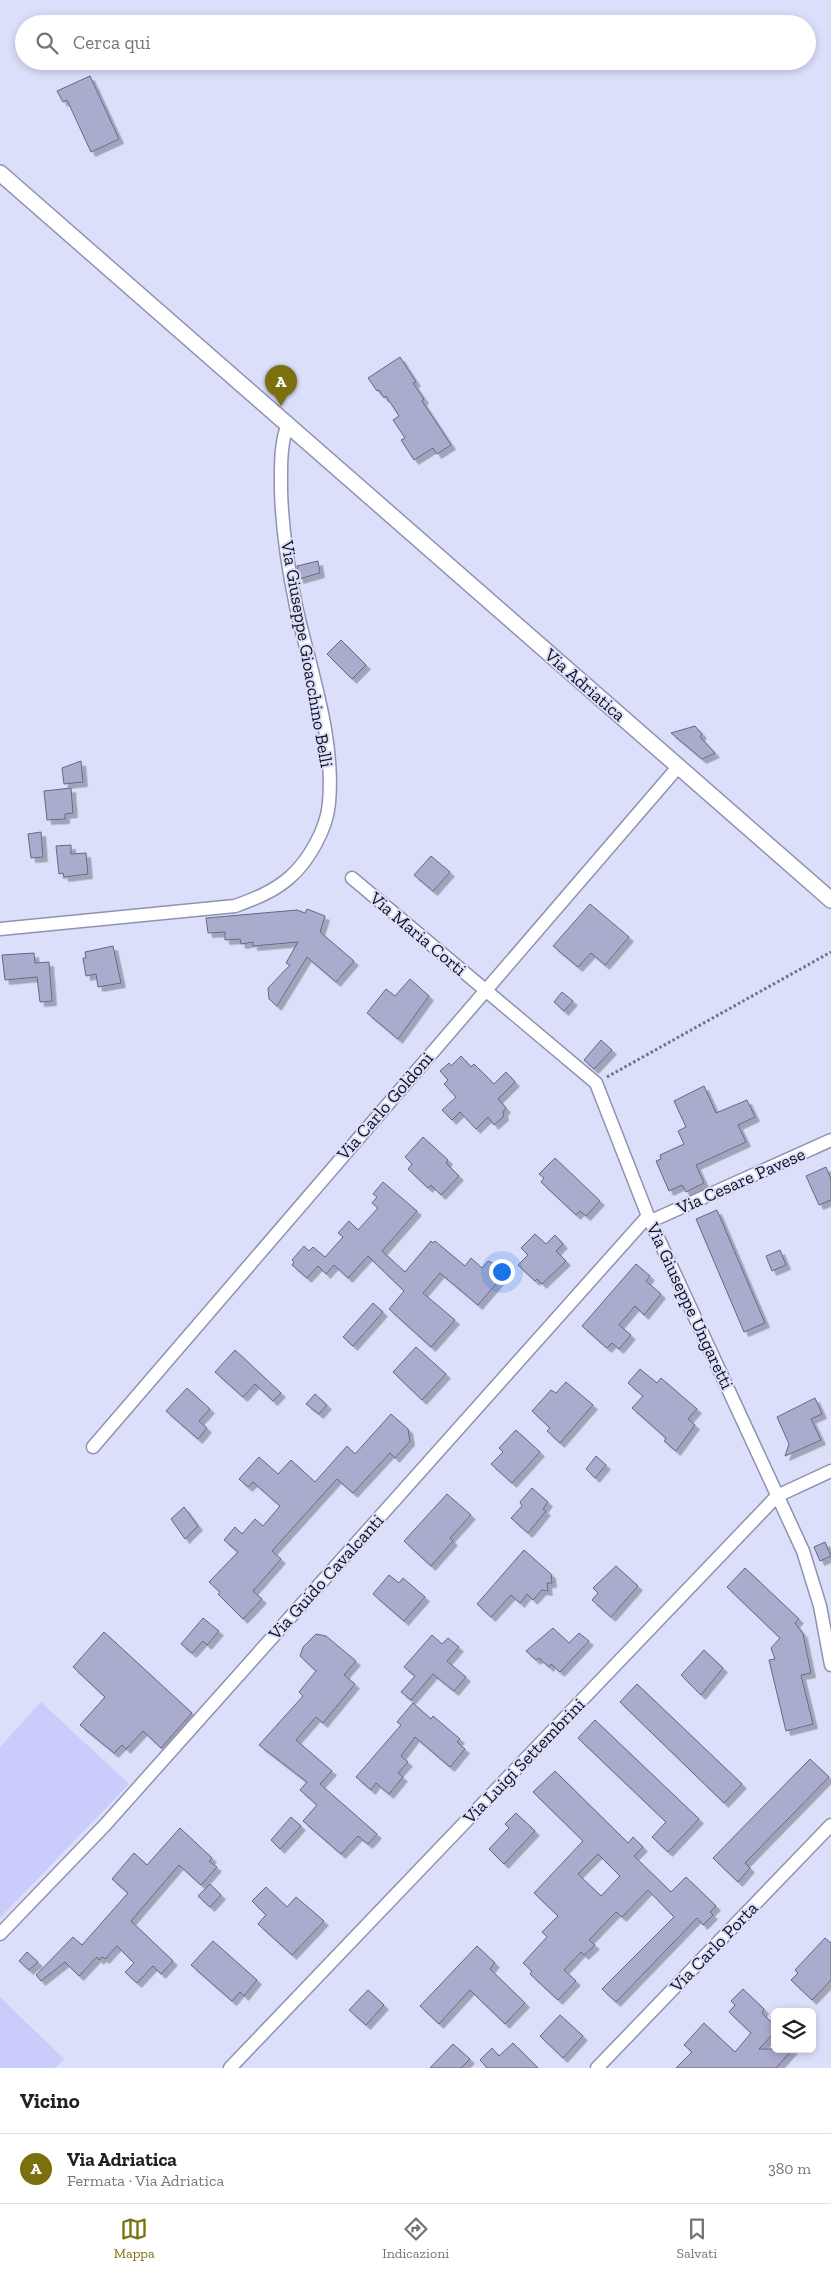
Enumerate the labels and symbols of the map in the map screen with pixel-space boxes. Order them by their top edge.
pin: A [265,365,297,406]
street label: Via Giuseppe Gioacchino Belli [276,538,338,769]
street label: Via Adriatica [539,643,630,726]
street label: Via Maria Corti [365,887,471,981]
street label: Via Carlo Goldoni [331,1047,438,1165]
street label: Via Cesare Pavese [673,1143,809,1220]
street label: Via Giuseppe Ungaretti [641,1218,738,1393]
your location [489,1259,515,1285]
street label: Via Guido Cavalcanti [263,1510,388,1645]
street label: Via Luigi Settembrini [458,1694,590,1829]
street label: Via Carlo Porta [665,1897,763,1997]

